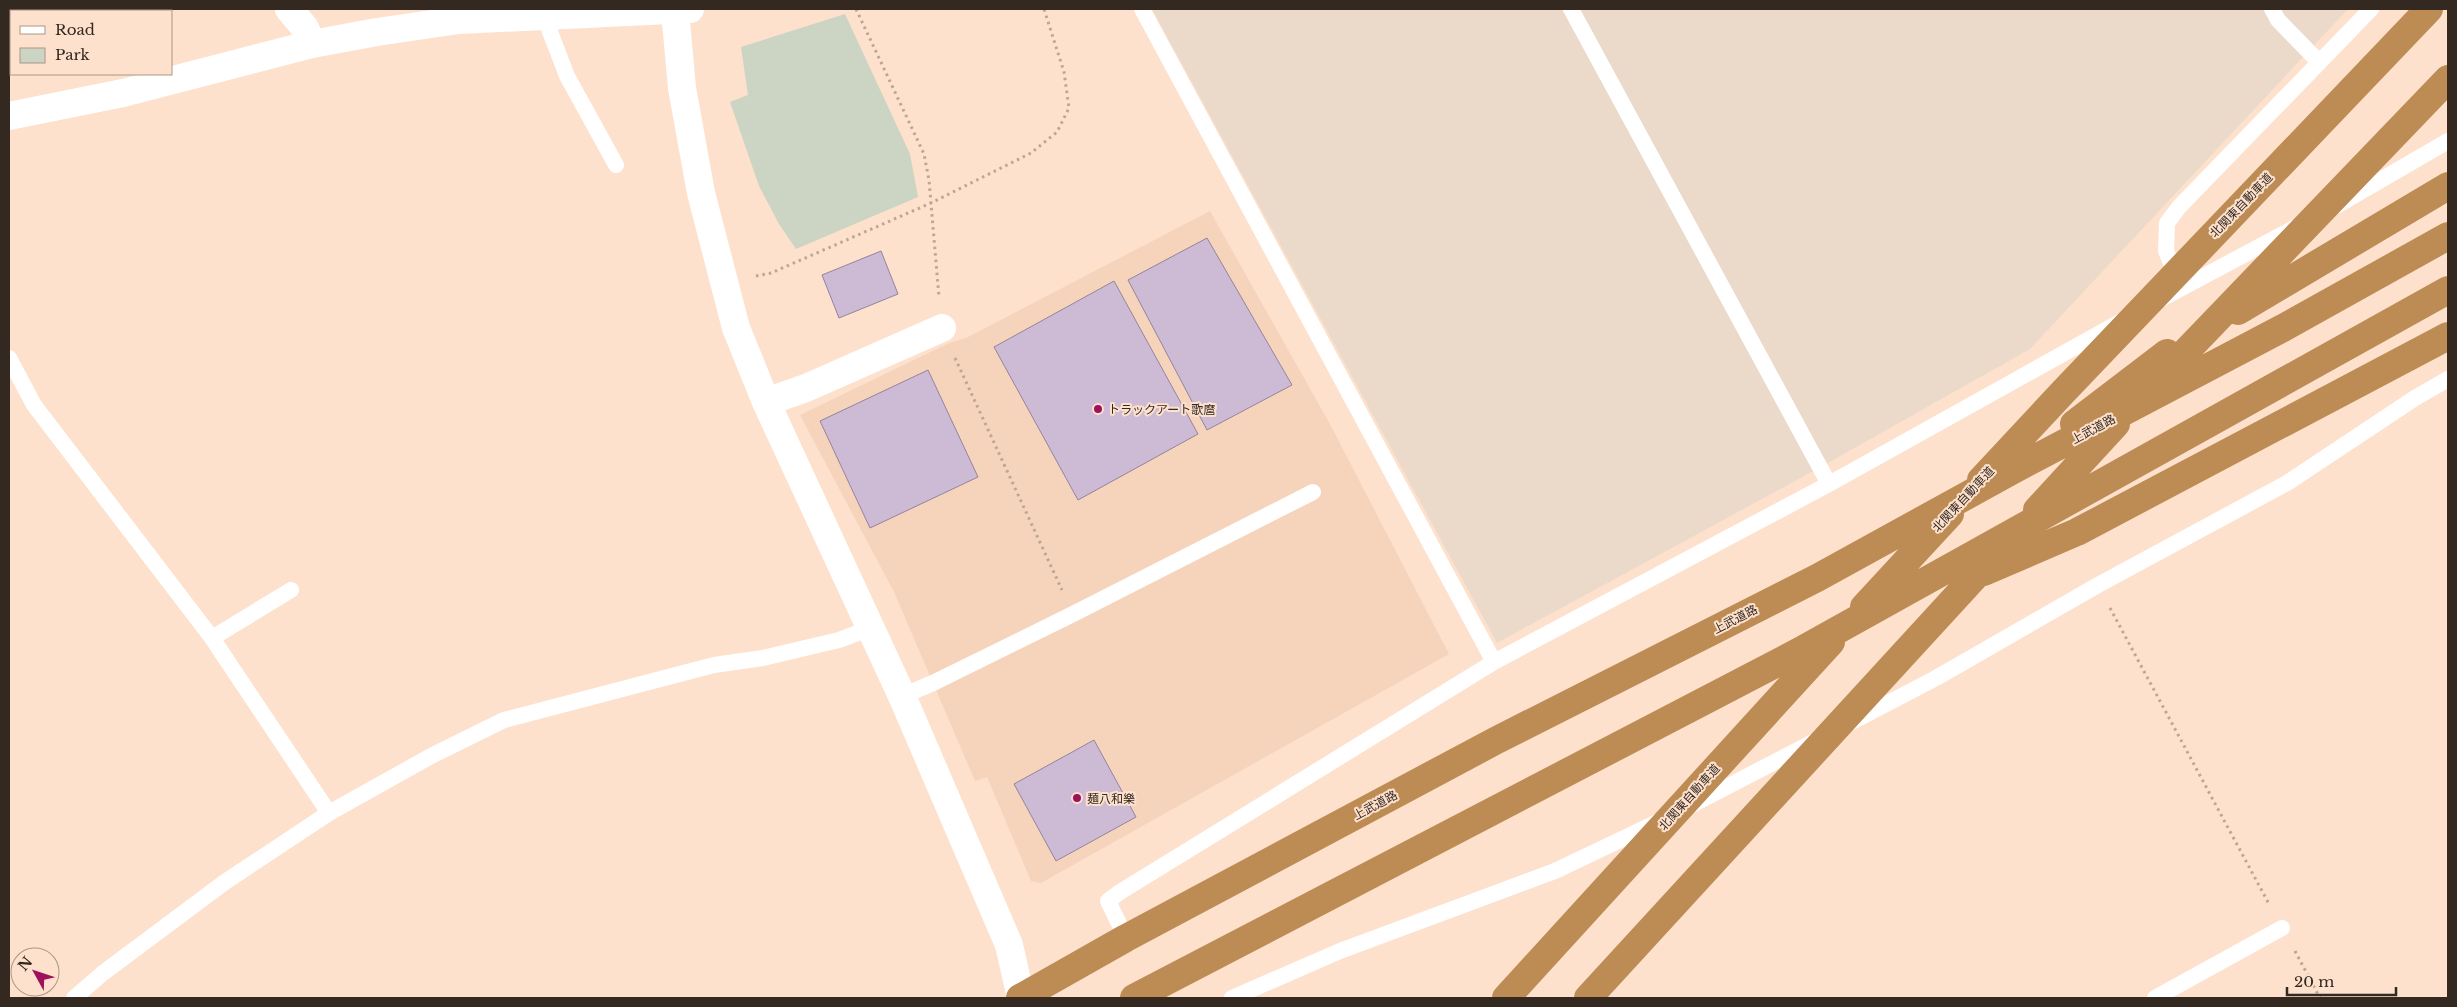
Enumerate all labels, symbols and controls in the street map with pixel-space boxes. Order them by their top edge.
legend [10,10,172,75]
text: Road [55,20,95,39]
text: Park [55,45,91,64]
street label: 北関東自動車道 [2206,170,2276,240]
place label: トラックアート歌麿 [1108,402,1215,417]
marker: トラックアート歌麿 [1092,403,1104,415]
street label: 上武道路 [2068,411,2118,447]
street label: 北関東自動車道 [1929,463,1997,535]
street label: 上武道路 [1710,601,1760,637]
street label: 北関東自動車道 [1655,761,1723,833]
street label: 上武道路 [1350,787,1400,823]
place label: 麺八和樂 [1087,791,1135,806]
marker: 麺八和樂 [1071,792,1083,804]
north arrow [10,947,60,997]
text: N [14,953,36,974]
scale bar [2287,964,2396,996]
text: 20 m [2294,972,2334,991]

